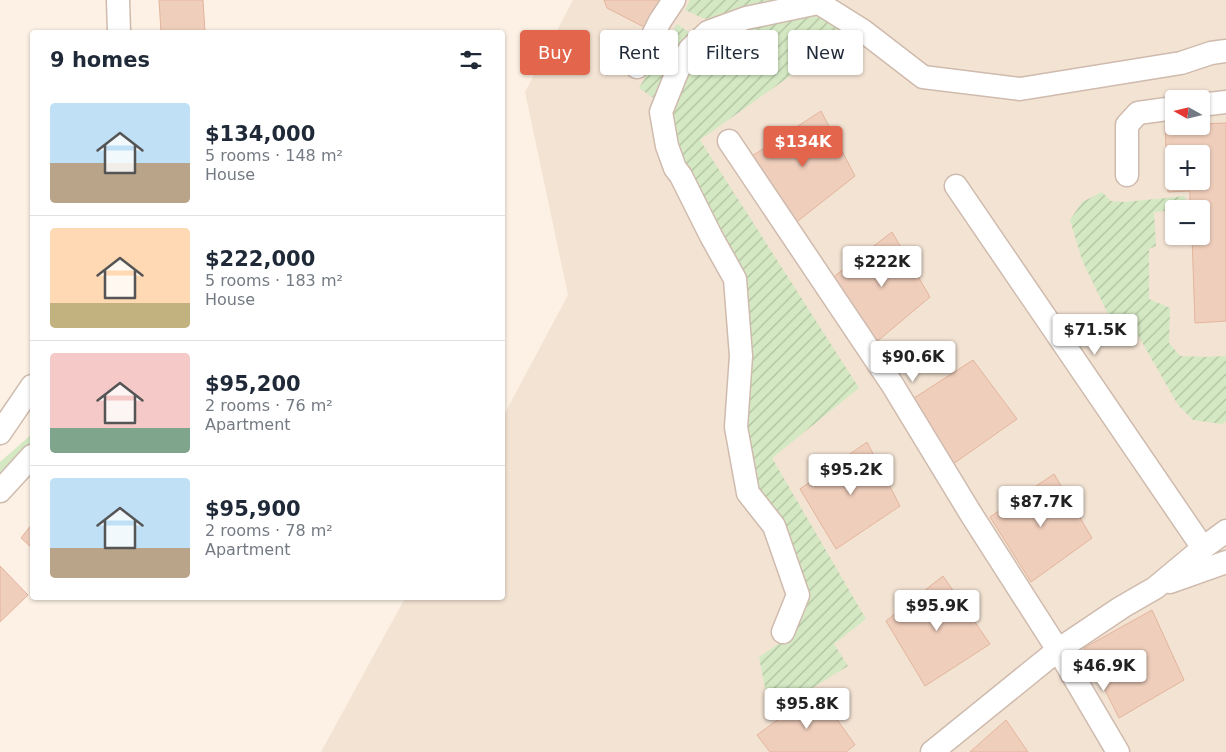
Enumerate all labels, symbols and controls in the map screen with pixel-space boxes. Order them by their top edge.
chip: Buy [520,30,590,75]
chip: Rent [600,30,678,75]
chip: Filters [688,30,778,75]
chip: New [788,30,863,75]
icon: filters [457,46,485,74]
text: 9 homes [50,48,150,72]
north arrow [1165,90,1210,135]
map controls [1165,90,1210,245]
text: $134,000 [205,122,315,146]
icon: home [90,123,150,183]
pin: $134K [768,126,838,168]
text: $134K [775,132,831,151]
button: + [1165,145,1210,190]
text: 5 rooms · 148 m² [205,146,343,165]
text: House [205,165,255,184]
button: − [1165,200,1210,245]
pin: $222K [847,246,917,288]
text: $222,000 [205,247,315,271]
icon: home [90,248,150,308]
text: $222K [854,252,910,271]
text: 5 rooms · 183 m² [205,271,343,290]
text: House [205,290,255,309]
pin: $71.5K [1054,314,1136,356]
text: $71.5K [1063,320,1127,339]
pin: $90.6K [872,340,954,383]
text: $90.6K [881,347,945,366]
text: $95,200 [205,372,301,396]
icon: home [90,373,150,433]
text: 2 rooms · 76 m² [205,396,333,415]
text: Apartment [205,415,291,434]
pin: $95.2K [810,454,892,496]
text: $95.2K [819,460,883,479]
pin: $87.7K [1000,486,1082,528]
text: $87.7K [1009,492,1073,511]
text: $95,900 [205,497,301,521]
icon: home [90,498,150,558]
text: 2 rooms · 78 m² [205,521,333,540]
text: Apartment [205,540,291,559]
pin: $95.9K [896,590,978,632]
text: $95.9K [905,596,969,615]
pin: $46.9K [1063,650,1145,692]
text: $46.9K [1072,656,1136,675]
pin: $95.8K [766,688,848,730]
text: $95.8K [775,694,839,713]

